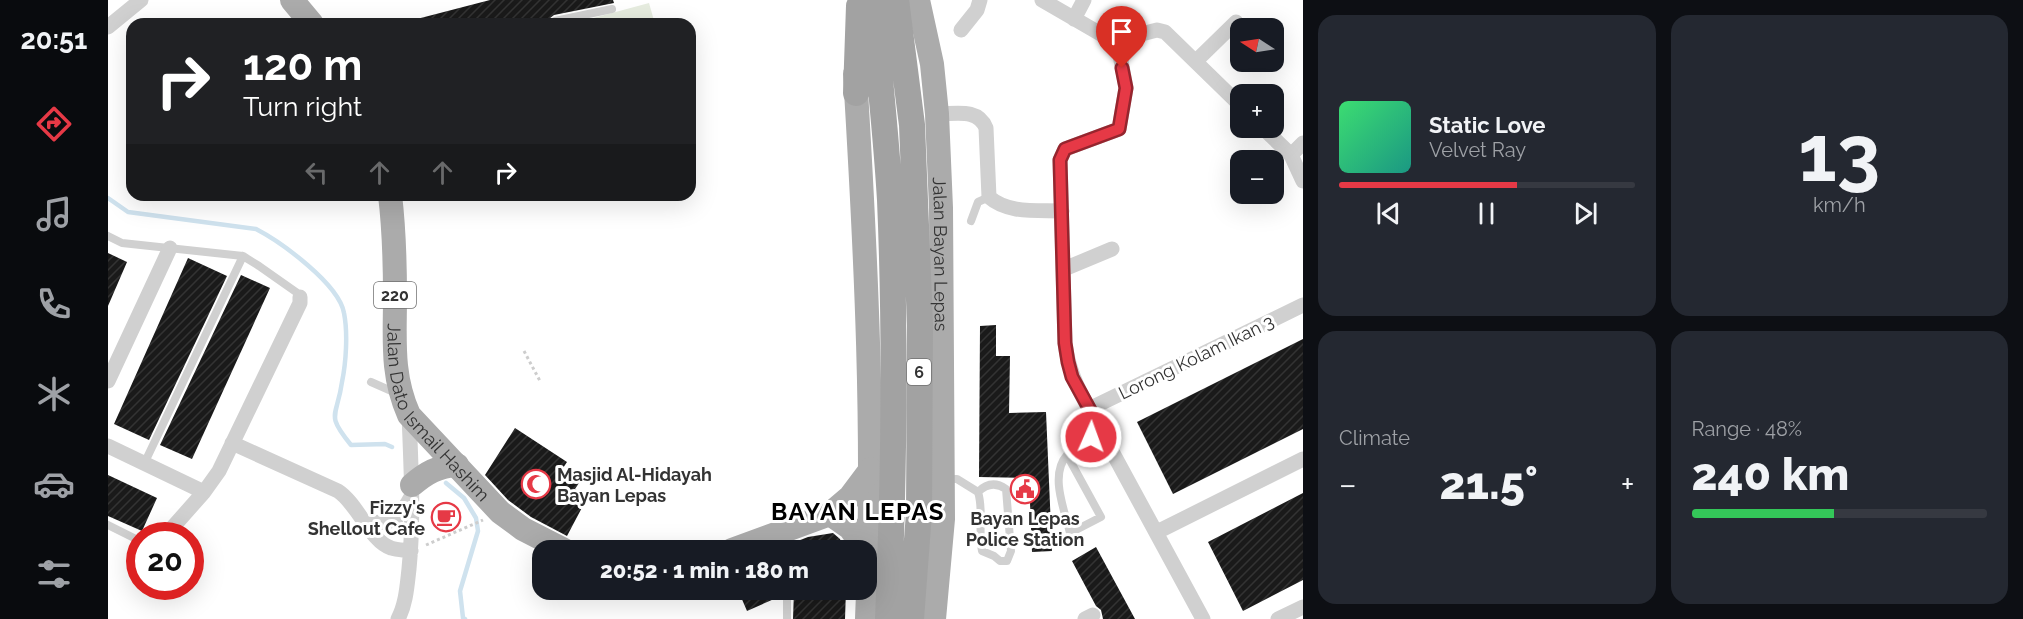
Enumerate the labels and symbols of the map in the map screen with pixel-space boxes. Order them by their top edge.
pin [1096,6,1147,68]
north arrow [1230,18,1284,72]
street label: Jalan Bayan Lepas [929,176,952,332]
road number: 220 [374,282,416,308]
street label: Lorong Kolam Ikan 3 [1115,310,1277,404]
street label: Jalan Dato Ismail Hashim [384,323,494,505]
road number: 6 [907,359,931,385]
position arrow [1059,405,1123,469]
place label: Masjid Al-Hidayah Bayan Lepas [557,464,712,506]
mosque icon: Masjid Al-Hidayah Bayan Lepas [520,468,552,500]
public building icon: Bayan Lepas Police Station [1009,473,1041,505]
place label: Fizzy's Shellout Cafe [308,497,425,539]
district label: BAYAN LEPAS [771,497,945,526]
cafe icon: Fizzy's Shellout Cafe [430,501,462,533]
place label: Bayan Lepas Police Station [966,508,1084,550]
speed limit sign: 20 [126,522,204,600]

